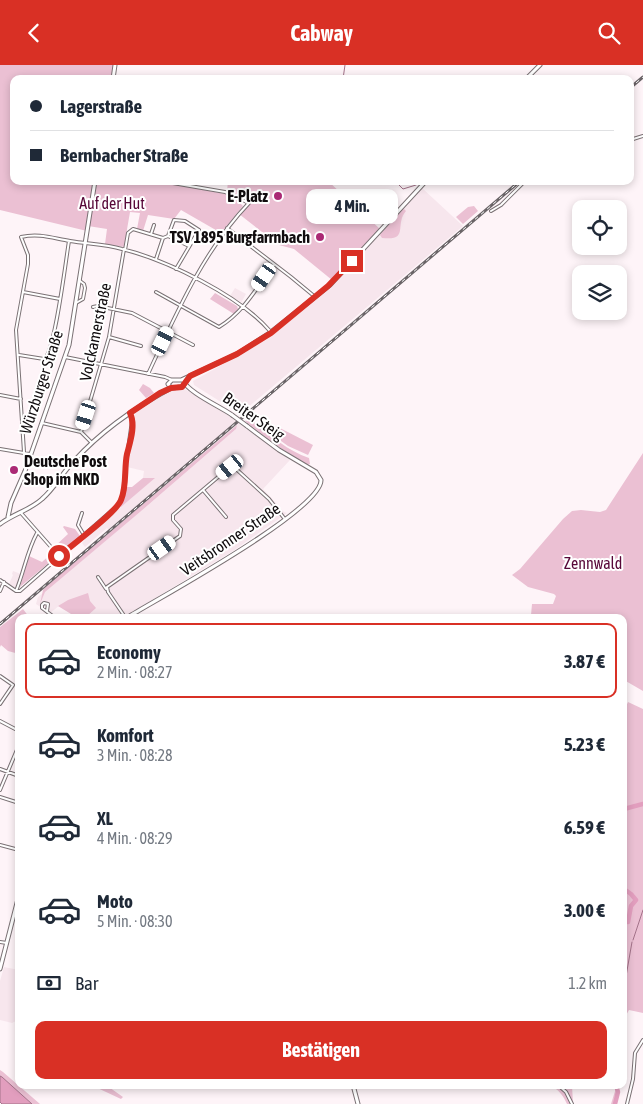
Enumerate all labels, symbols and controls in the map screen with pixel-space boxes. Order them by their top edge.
icon: back [20,19,48,47]
icon: search [595,19,623,47]
text: Cabway [290,20,353,46]
text: Lagerstraße [60,95,142,117]
text: Bernbacher Straße [60,144,188,166]
place label: E-Platz [227,187,268,205]
callout: 4 Min. [306,189,398,223]
marker: E-Platz [272,190,284,202]
park label: Auf der Hut [79,194,145,212]
text: 4 Min. [335,197,369,215]
map controls [572,200,627,320]
button: locate [572,200,627,255]
place label: TSV 1895 Burgfarrnbach [170,228,310,246]
marker: TSV 1895 Burgfarrnbach [314,231,326,243]
route end [341,250,363,272]
car [249,260,278,294]
button: layers [572,265,627,320]
street label: Volckamerstraße [76,281,114,383]
car [149,324,176,358]
street label: Würzburger Straße [16,328,67,436]
street label: Breiter Steig [219,388,288,445]
car [74,398,97,432]
place label: Deutsche Post Shop im NKD [24,452,107,488]
car [213,452,246,482]
marker: Deutsche Post Shop im NKD [8,464,20,476]
street label: Veitsbronner Straße [177,499,283,579]
car [145,533,178,563]
route start [48,545,70,567]
park label: Zennwald [564,554,622,572]
icon: car [37,638,82,683]
text: Economy [97,641,161,663]
text: 3.87 € [564,650,605,672]
text: 2 Min. · 08:27 [97,663,172,681]
icon: car [37,721,82,766]
text: Komfort [97,724,154,746]
text: 5.23 € [564,733,605,755]
text: 3 Min. · 08:28 [97,746,172,764]
icon: car [37,804,82,849]
text: XL [97,807,113,829]
text: 6.59 € [564,816,605,838]
text: 4 Min. · 08:29 [97,829,172,847]
icon: car [37,887,82,932]
text: Moto [97,890,133,912]
text: 3.00 € [564,899,605,921]
text: 5 Min. · 08:30 [97,912,172,930]
icon: cash [35,969,63,997]
text: Bar [75,972,98,994]
text: 1.2 km [568,974,607,992]
button: Bestätigen [35,1021,607,1079]

